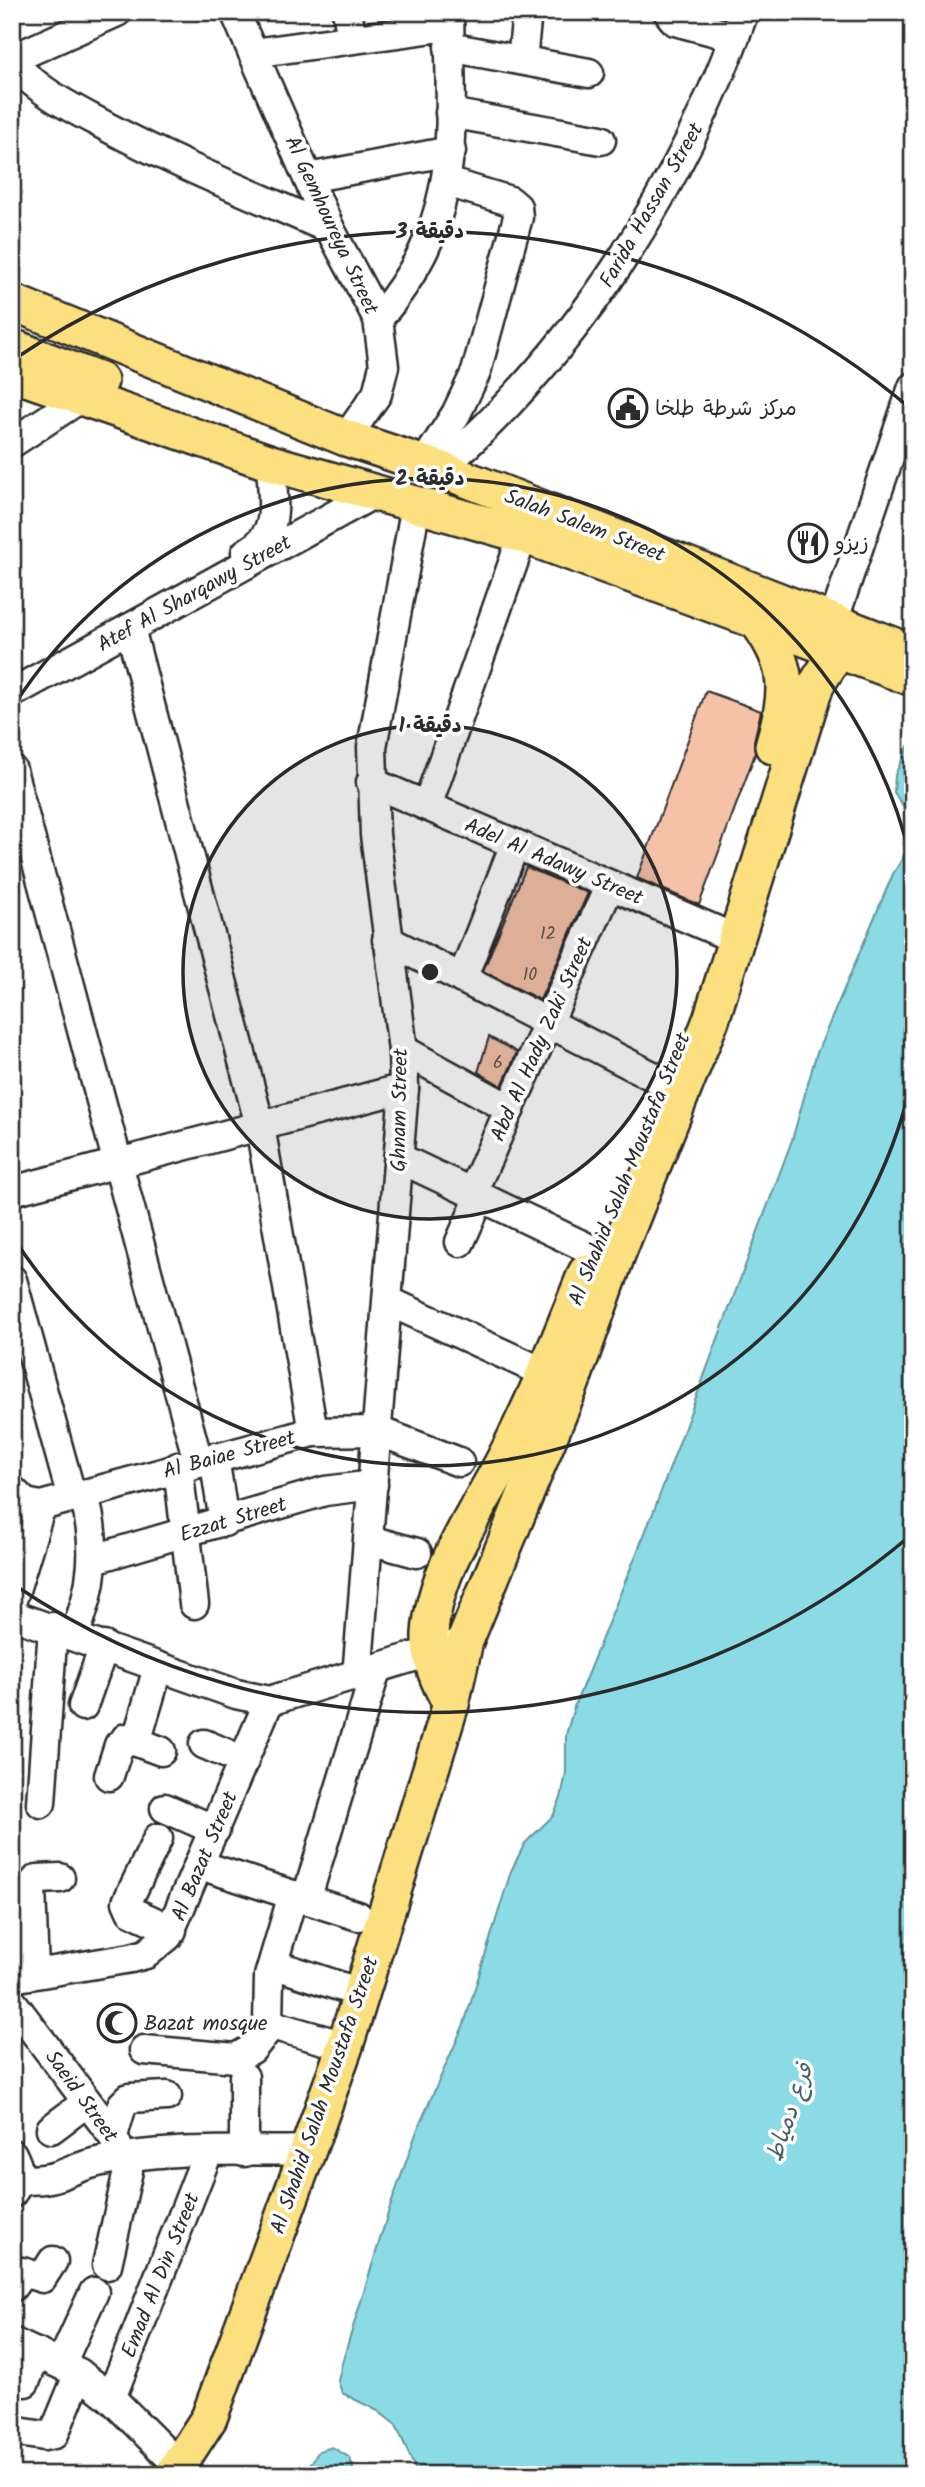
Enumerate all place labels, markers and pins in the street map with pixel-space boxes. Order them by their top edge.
public building icon: مركز شرطة طلخا [607,387,649,429]
place label: مركز شرطة طلخا [655,393,797,426]
restaurant icon: زيزو [787,522,829,564]
place label: زيزو [833,528,869,561]
centre of rings [418,960,442,984]
mosque icon: Bazat mosque [96,2002,138,2044]
place label: Bazat mosque [144,2008,268,2041]

